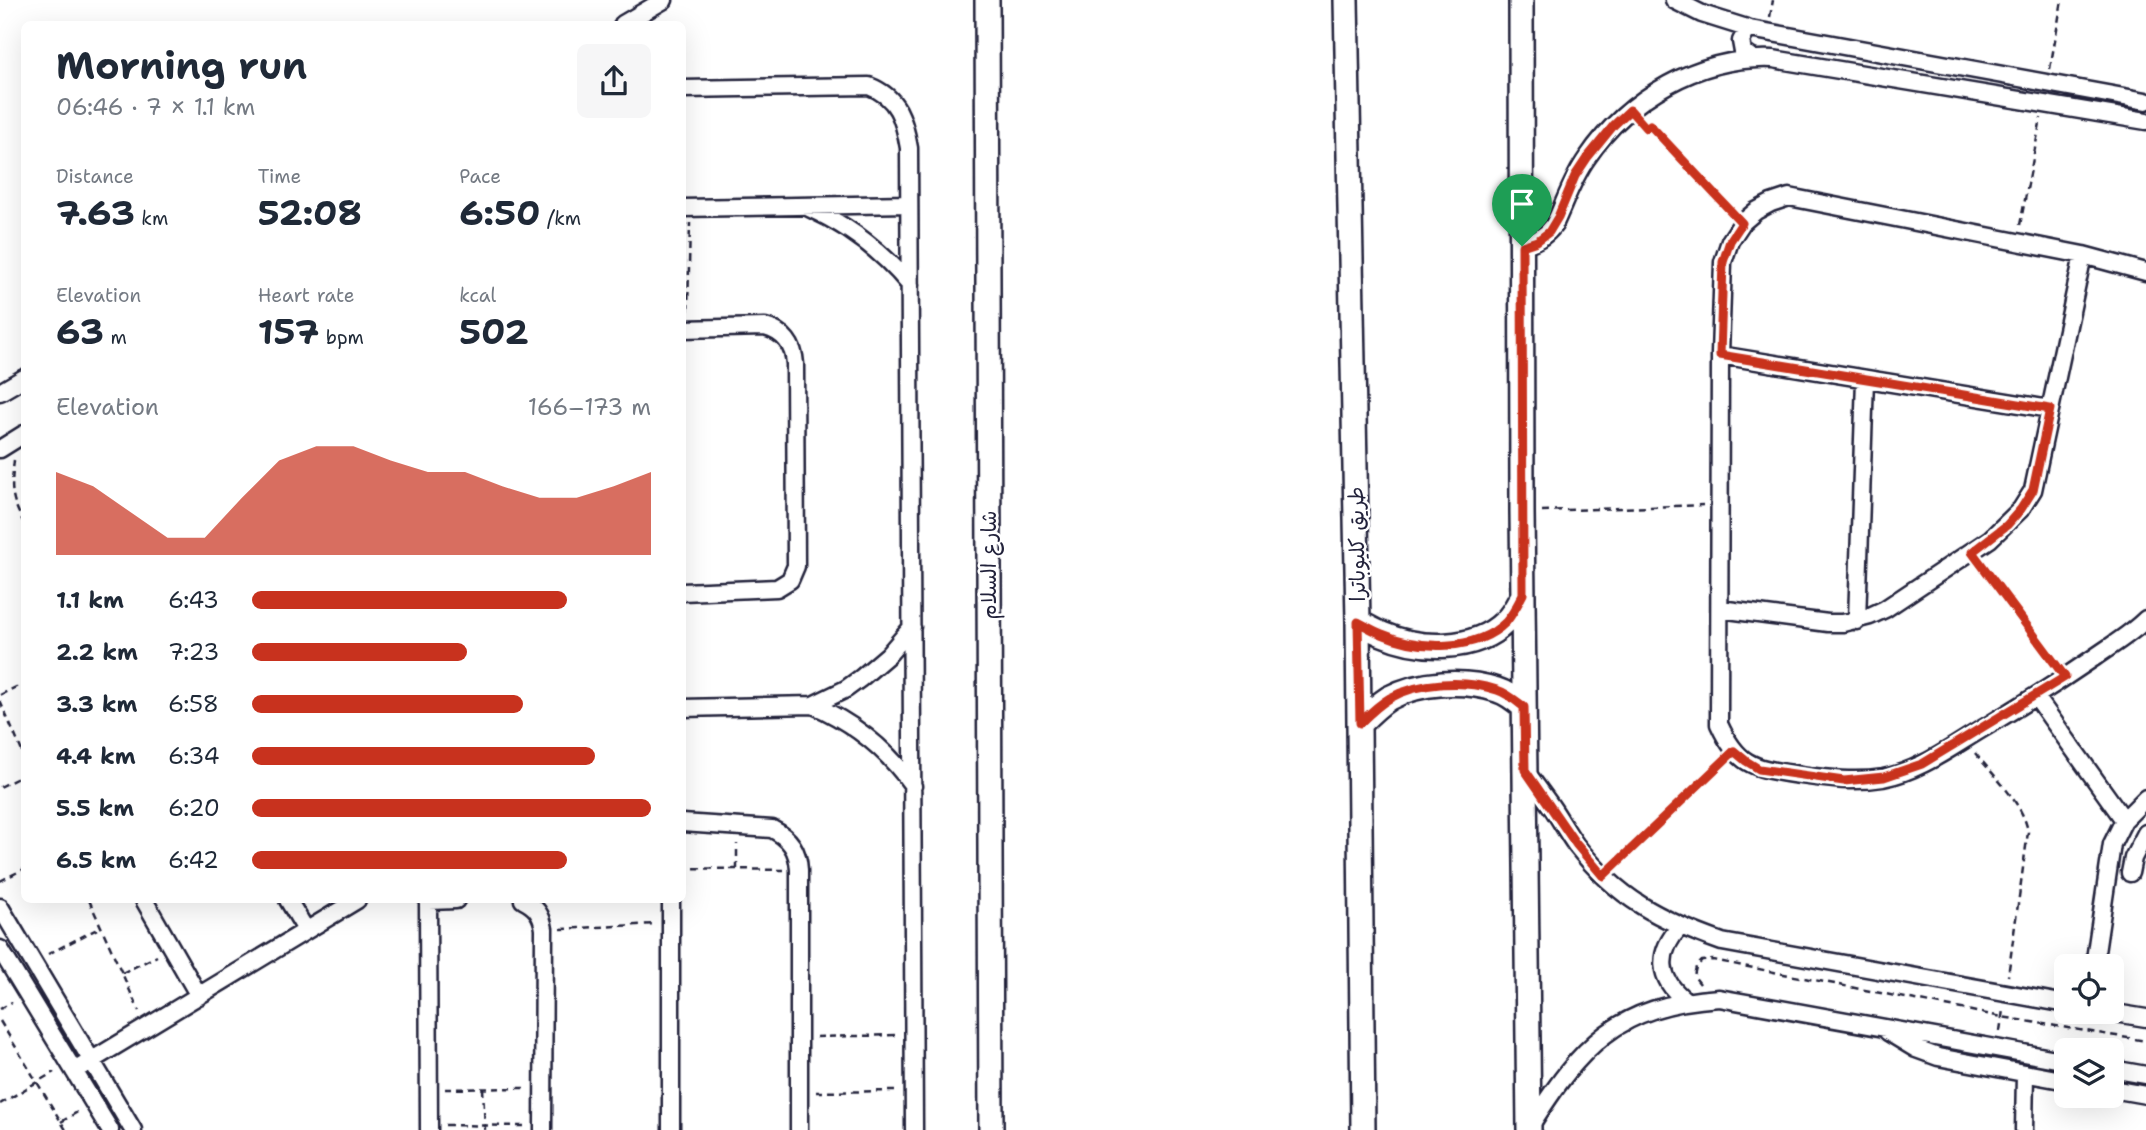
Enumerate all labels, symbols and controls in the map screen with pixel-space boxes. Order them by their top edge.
text: Morning run [56,40,307,91]
button: share [577,44,651,118]
text: 06:46 · 7 × 1.1 km [56,92,255,122]
text: Distance [56,164,134,189]
text: Time [258,164,301,189]
text: Pace [459,164,501,189]
pin [1492,174,1552,246]
icon: arrive [1503,185,1541,223]
text: 7.63 [56,189,135,236]
text: 52:08 [258,189,362,236]
text: 6:50 [459,189,541,236]
text: km [135,206,168,231]
text: /km [541,206,581,231]
text: Elevation [56,283,141,308]
text: Heart rate [258,283,354,308]
text: kcal [459,283,496,308]
text: 63 [56,308,104,355]
text: 157 [258,308,319,355]
text: 502 [459,308,529,355]
text: m [104,325,127,350]
text: bpm [319,325,364,350]
text: Elevation [56,392,159,422]
text: 166–173 m [528,392,651,422]
street label: طريق كليوباترا [1342,486,1372,602]
street label: شارع السلام [975,511,1005,619]
text: 1.1 km [56,585,124,615]
text: 6:43 [168,585,219,615]
text: 2.2 km [56,637,138,667]
text: 7:23 [168,637,219,667]
text: 3.3 km [56,689,137,719]
text: 6:58 [168,689,219,719]
text: 4.4 km [56,741,136,771]
text: 6:34 [168,741,220,771]
text: 5.5 km [56,793,134,823]
text: 6:20 [168,793,220,823]
text: 6.5 km [56,845,136,875]
text: 6:42 [168,845,219,875]
map controls [2054,954,2124,1108]
button: locate [2054,954,2124,1024]
button: layers [2054,1038,2124,1108]

